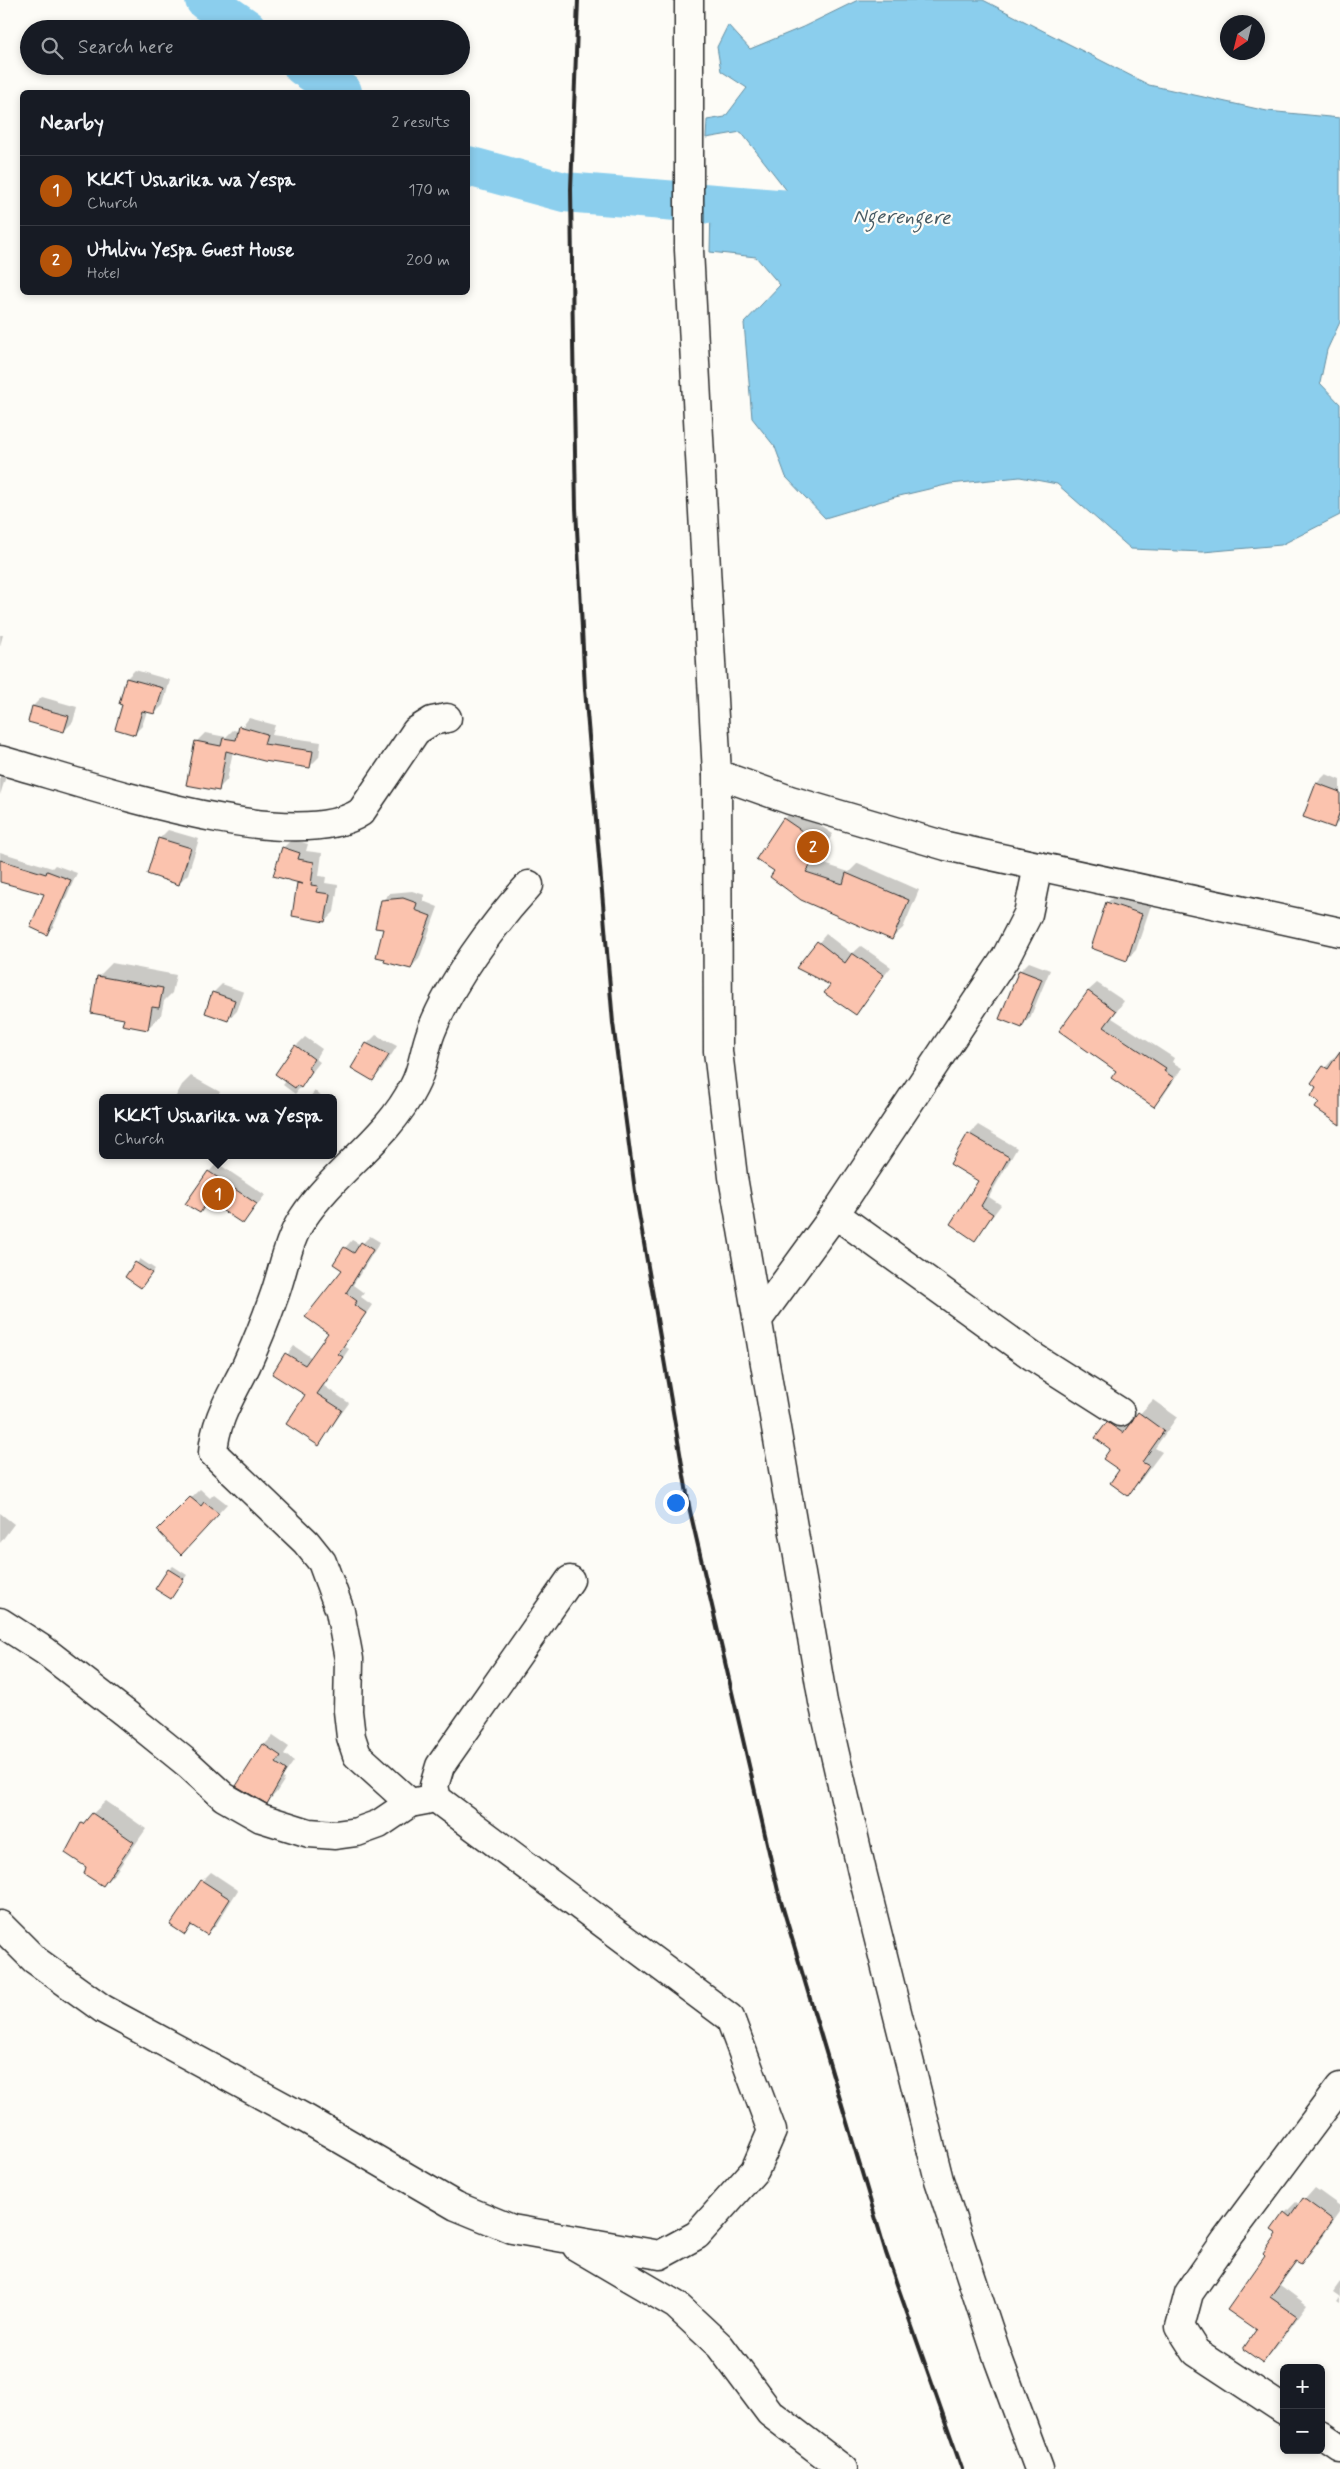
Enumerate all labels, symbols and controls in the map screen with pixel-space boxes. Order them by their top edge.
north arrow [1220,15,1265,60]
search box [20,20,470,75]
icon: search [38,34,66,62]
text: Search here [78,35,174,60]
text: Nearby [40,109,104,137]
text: 2 results [392,112,450,133]
text: KKKT Usharika wa Yespa [87,168,295,193]
text: 1 [52,180,60,201]
text: 170 m [408,180,450,201]
text: Church [87,193,138,214]
water label: Ngerengere [853,203,952,234]
text: Utulivu Yespa Guest House [87,238,294,263]
text: 2 [52,250,60,271]
text: 200 m [406,250,450,271]
text: Hotel [87,263,120,284]
pin: 2 [797,828,829,866]
popup [99,1094,337,1159]
text: KKKT Usharika wa Yespa [114,1104,322,1129]
text: Church [114,1129,165,1150]
pin: 1 [202,1175,234,1213]
your location [663,1490,689,1516]
map controls [1280,2364,1325,2454]
button: + [1280,2364,1325,2409]
button: − [1280,2409,1325,2454]

